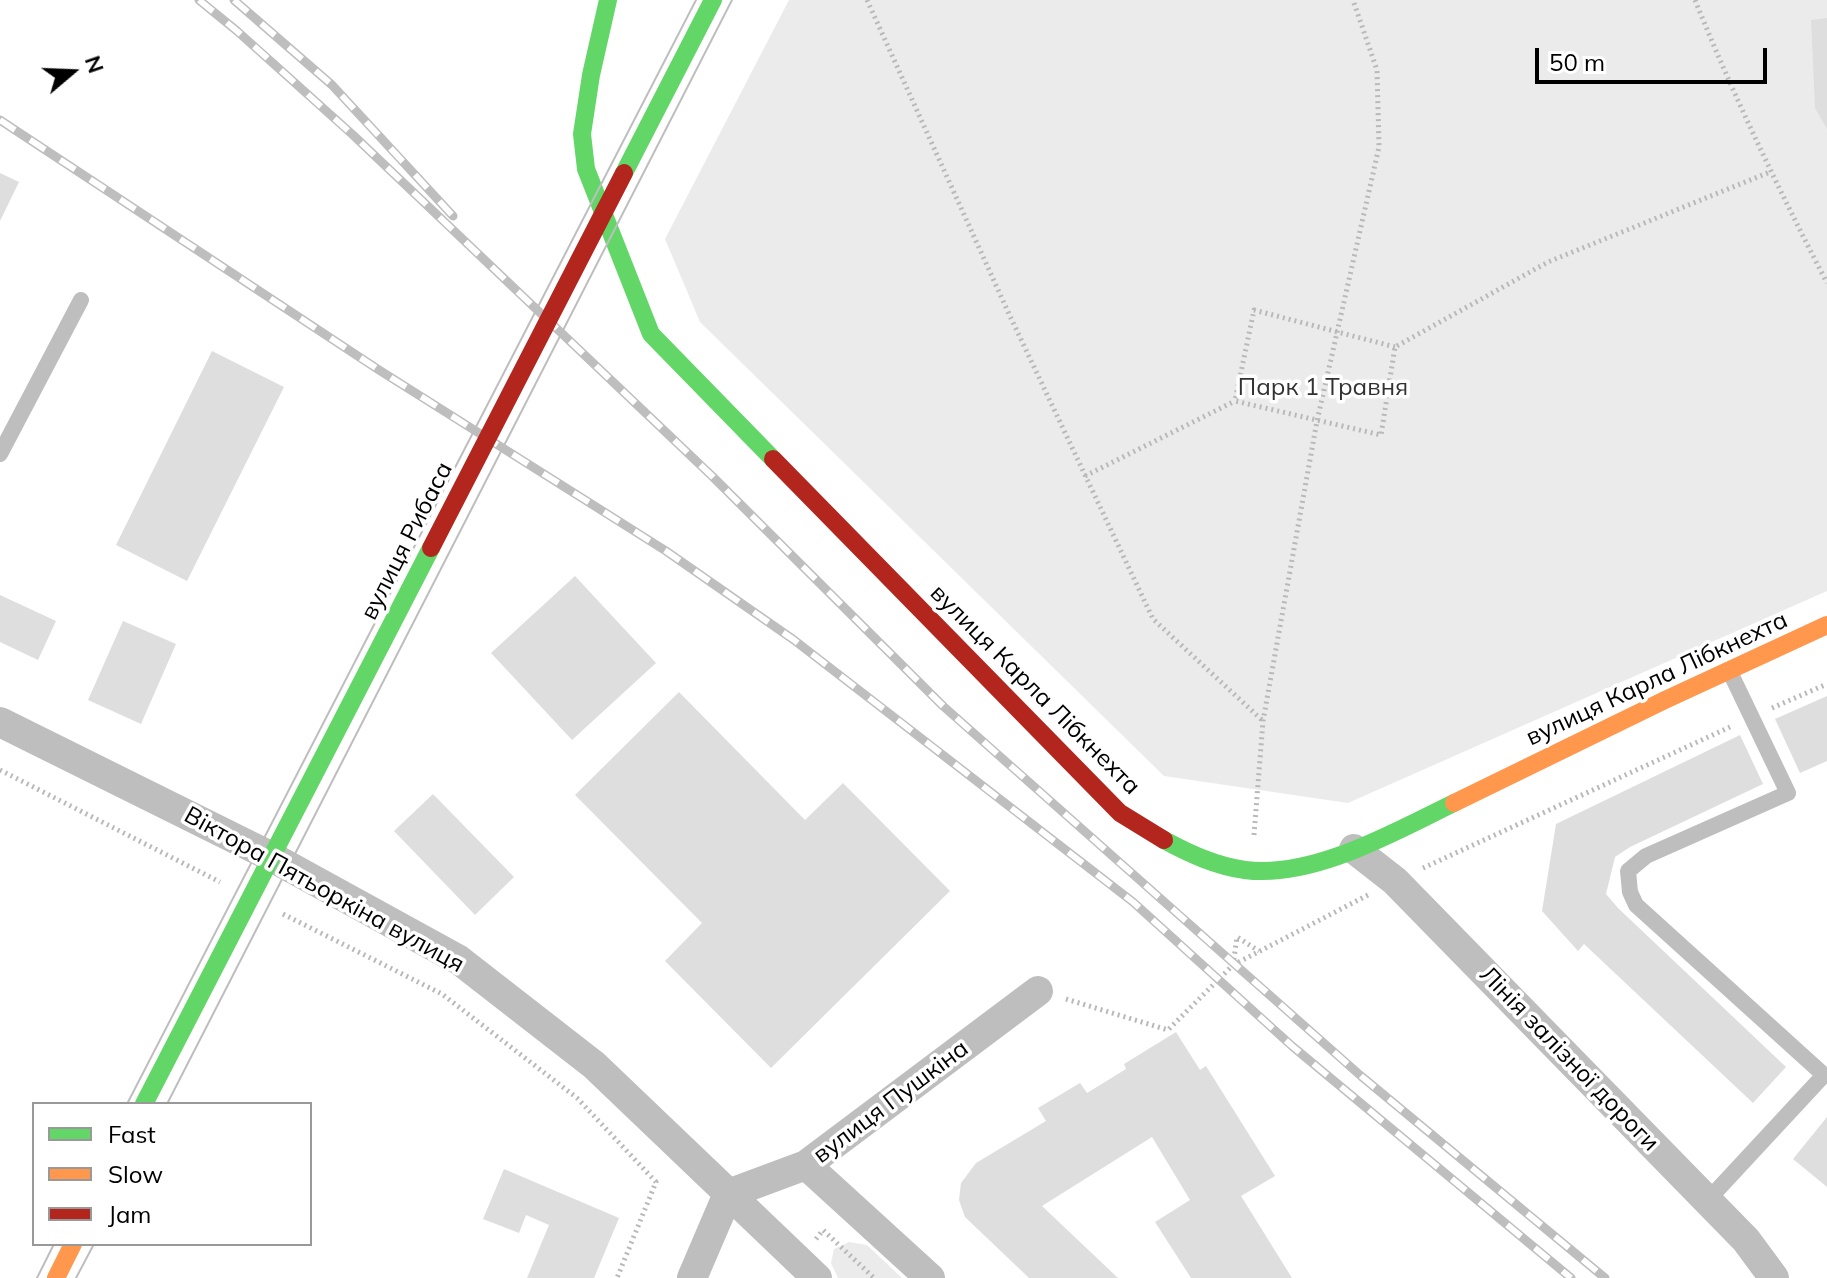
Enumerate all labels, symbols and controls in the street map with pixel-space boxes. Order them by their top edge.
north arrow [32,32,112,112]
scale bar [1539,32,1771,82]
text: 50 m [1549,47,1605,77]
text: N [79,52,111,77]
park label: Парк 1 Травня [1238,374,1408,402]
street label: вулиця Рибаса [355,457,459,625]
street label: вулиця Карла Лібкнехта [924,579,1146,801]
street label: вулиця Карла Лібкнехта [1522,606,1792,752]
street label: Віктора Пятьоркіна вулиця [179,801,469,979]
street label: Лінія залізної дороги [1473,961,1665,1157]
street label: вулиця Пушкіна [808,1034,974,1170]
legend [32,1102,312,1246]
text: Fast [108,1119,156,1149]
text: Slow [108,1159,163,1189]
text: Jam [108,1199,151,1229]

